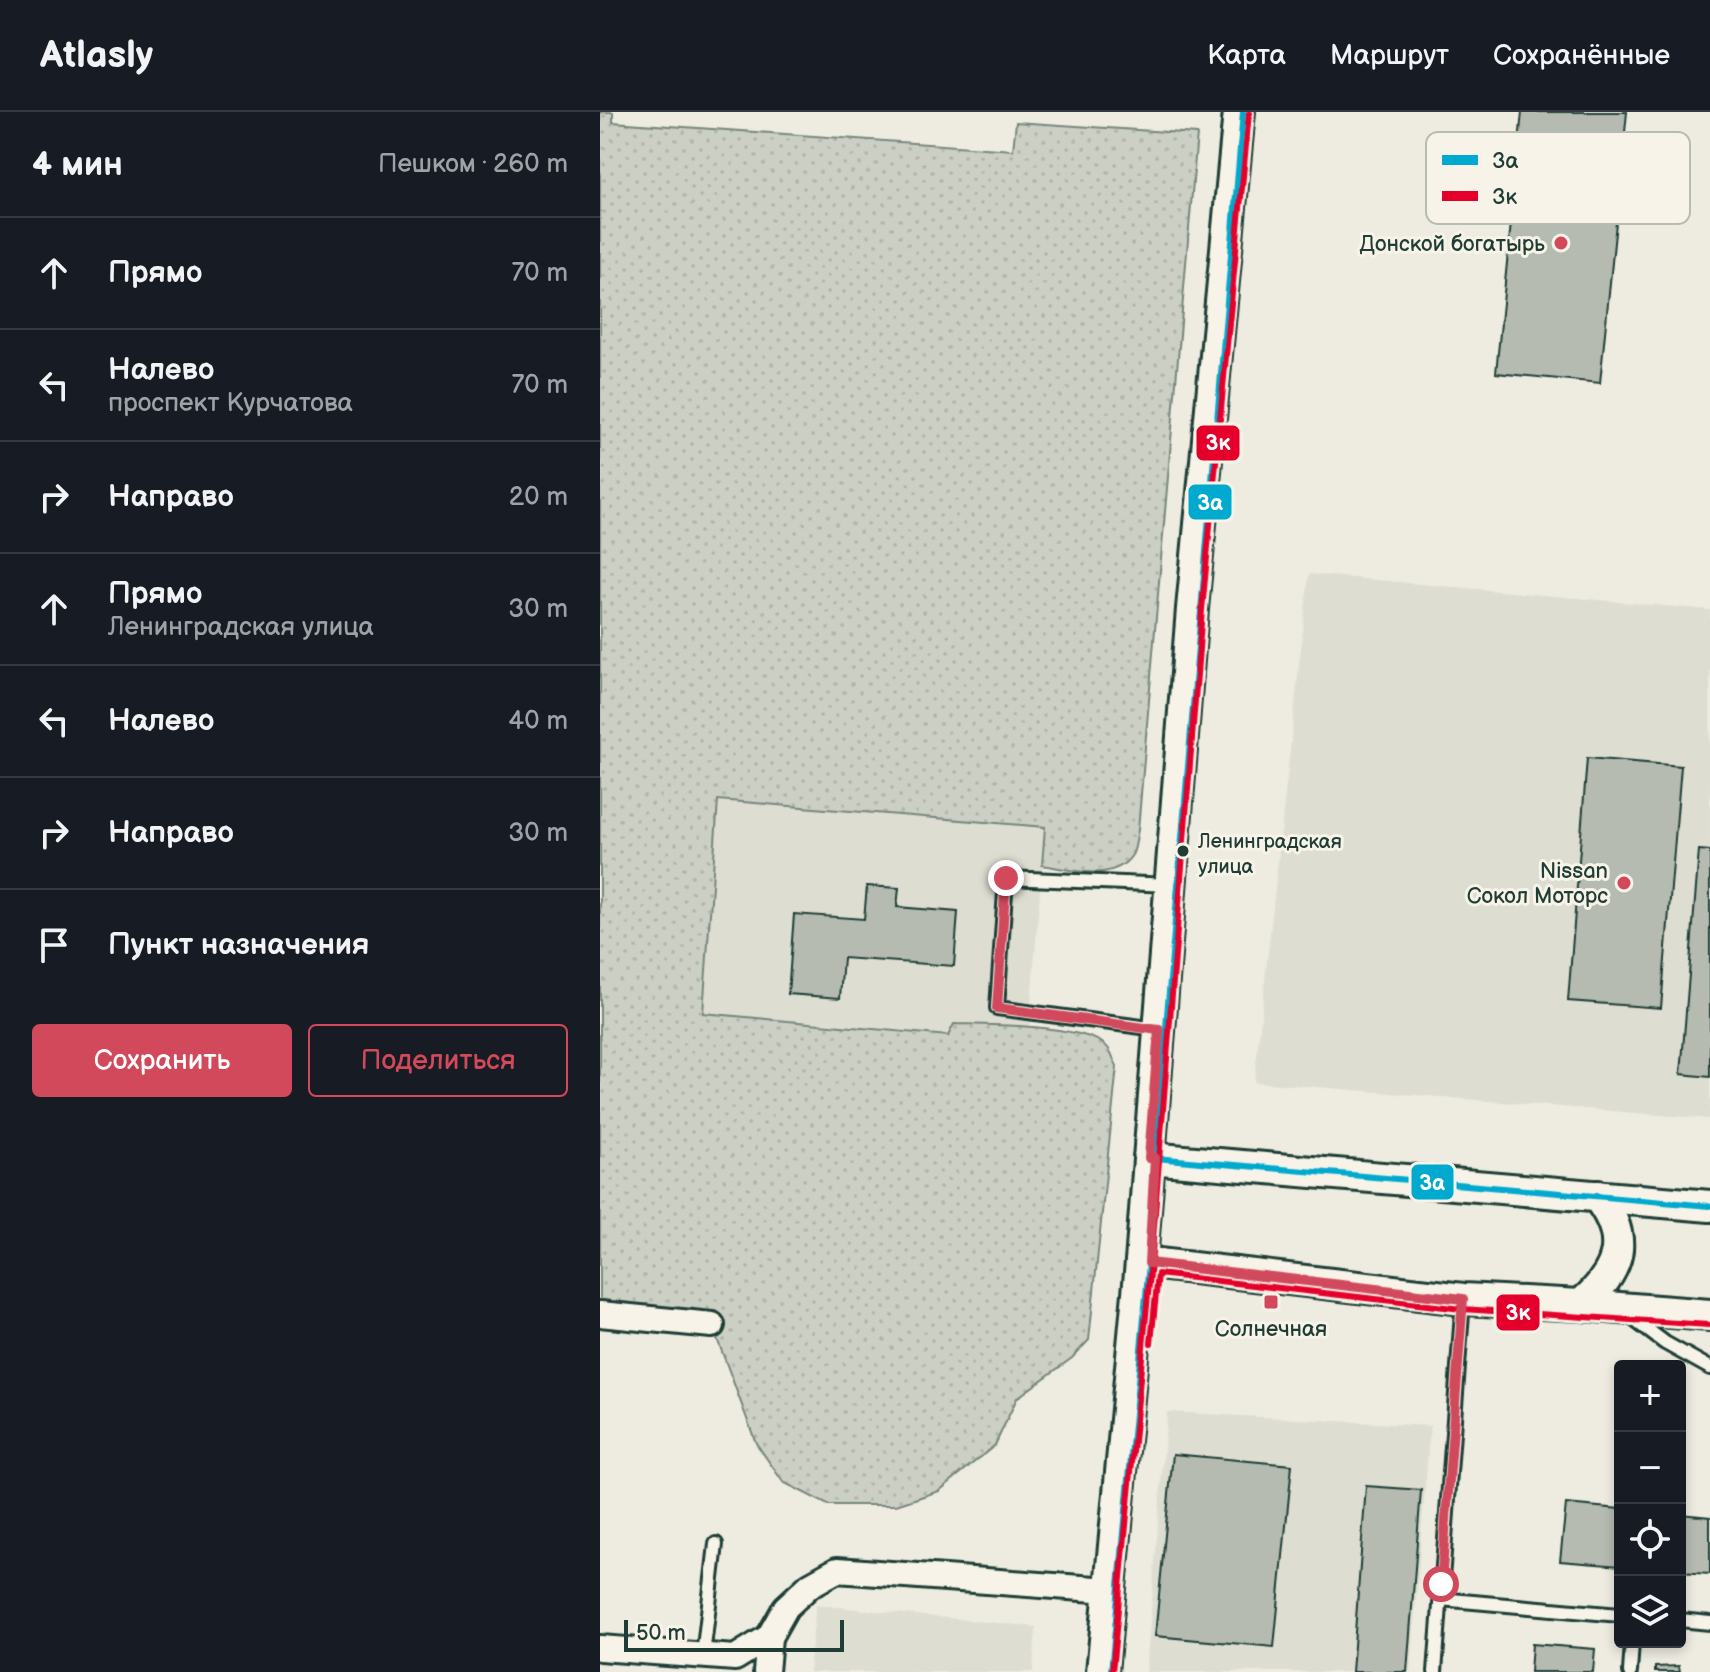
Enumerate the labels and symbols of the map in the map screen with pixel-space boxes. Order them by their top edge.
legend [1426,132,1690,224]
text: 3а [1492,148,1519,175]
text: 3к [1492,184,1518,211]
place label: Донской богатырь [1359,231,1545,258]
marker: Донской богатырь [1552,234,1570,252]
line badge: 3к [1195,424,1241,462]
text: 3к [1206,430,1230,457]
line badge: 3а [1187,483,1233,521]
text: 3а [1197,490,1223,517]
place label: Ленинградская улица [1197,830,1342,879]
marker: Ленинградская улица [1175,843,1191,859]
place label: Nissan Сокол Моторс [1467,858,1608,910]
route end [988,860,1024,896]
marker: Nissan Сокол Моторс [1615,874,1633,892]
line badge: 3а [1410,1163,1455,1201]
text: 3а [1419,1170,1445,1197]
marker: Солнечная [1262,1293,1280,1311]
line badge: 3к [1495,1293,1541,1332]
text: 3к [1506,1300,1530,1327]
place label: Солнечная [1215,1316,1327,1343]
route start [1423,1566,1459,1602]
scale bar [624,1616,844,1652]

